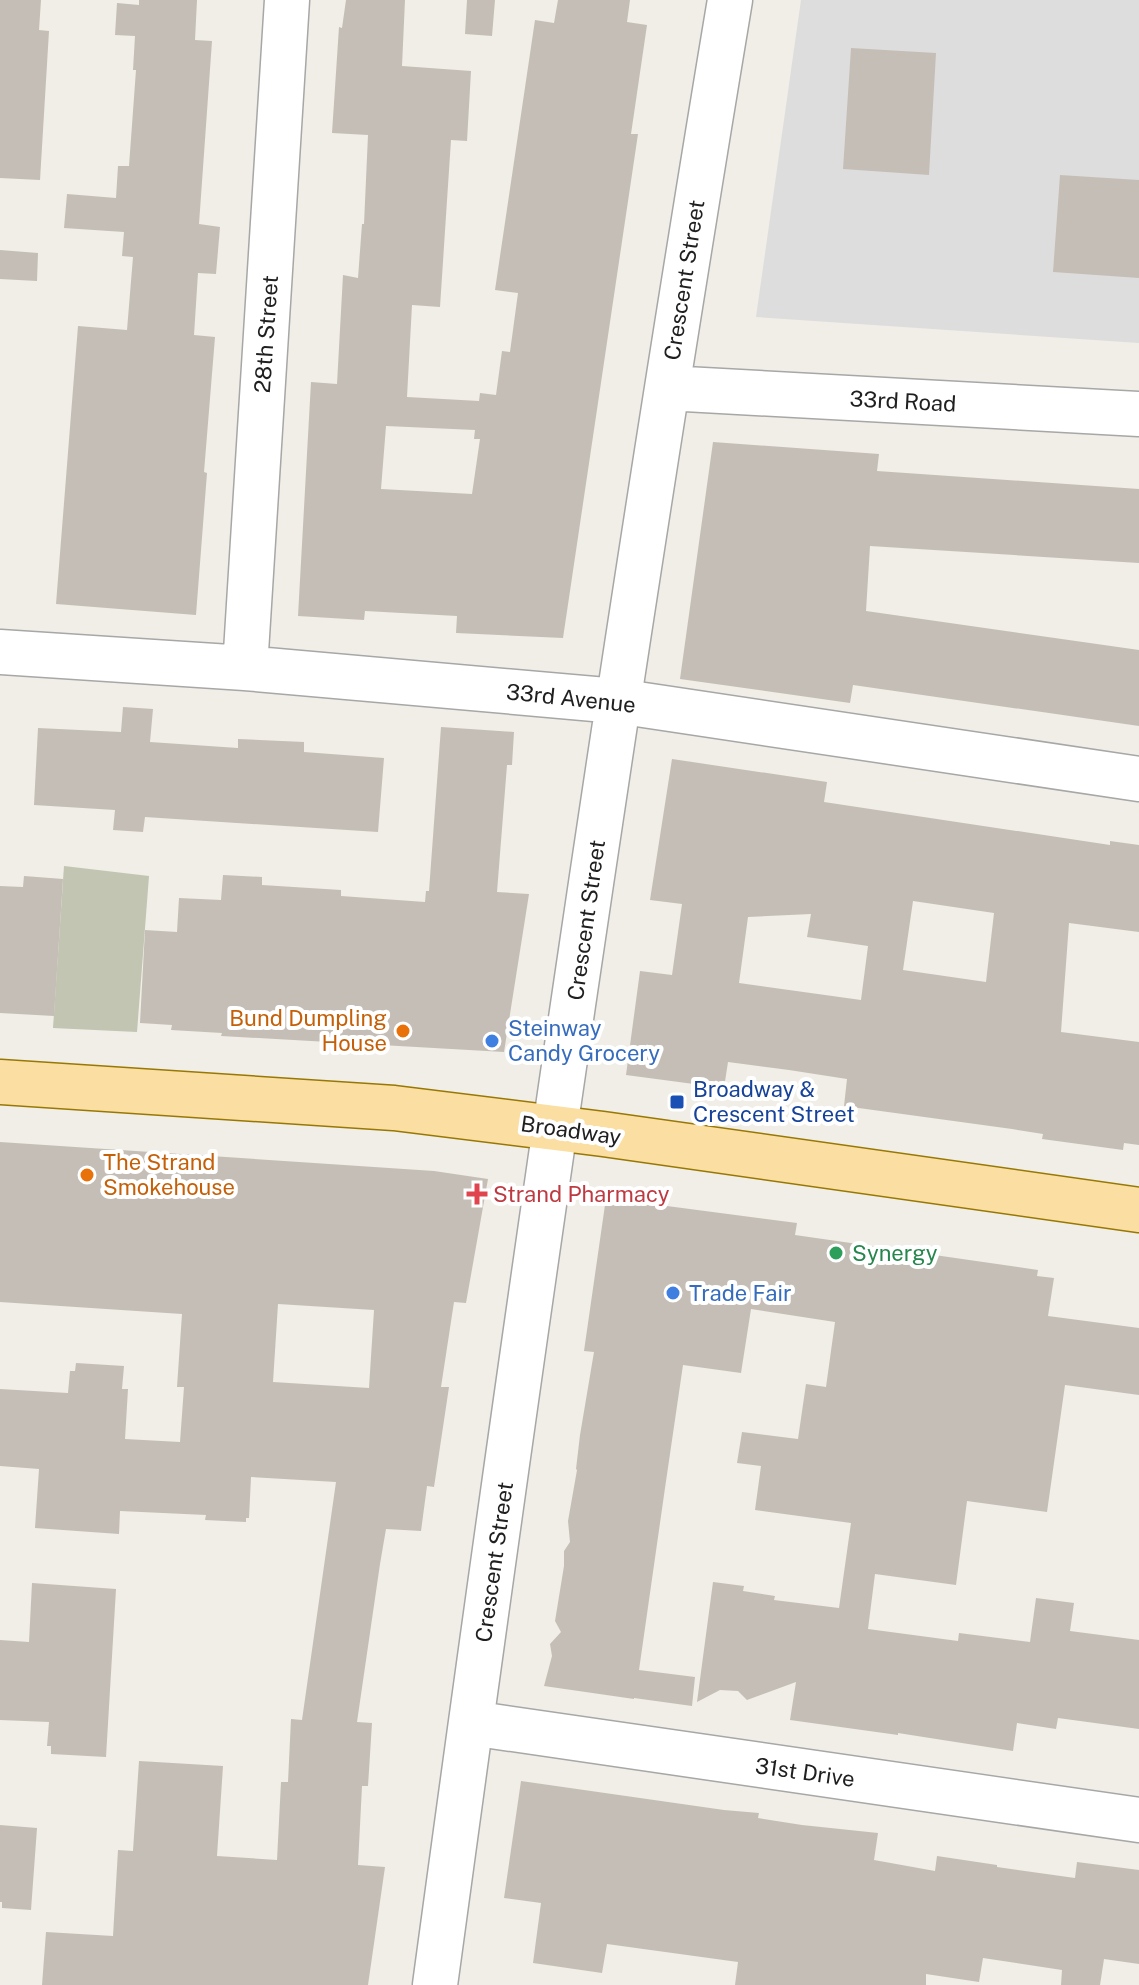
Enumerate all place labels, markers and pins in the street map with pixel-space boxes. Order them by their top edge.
place label: Bund Dumpling House [229,1005,387,1056]
place label: Steinway Candy Grocery [508,1015,660,1066]
marker: Bund Dumpling House [394,1022,412,1040]
marker: Steinway Candy Grocery [483,1032,501,1050]
place label: Broadway & Crescent Street [693,1076,855,1127]
marker: Broadway & Crescent Street [668,1093,686,1111]
place label: The Strand Smokehouse [103,1149,235,1200]
marker: The Strand Smokehouse [78,1166,96,1184]
place label: Strand Pharmacy [493,1181,670,1207]
marker: Strand Pharmacy [468,1185,486,1203]
place label: Synergy [852,1240,938,1266]
marker: Synergy [827,1244,845,1262]
place label: Trade Fair [689,1280,792,1306]
marker: Trade Fair [664,1284,682,1302]

